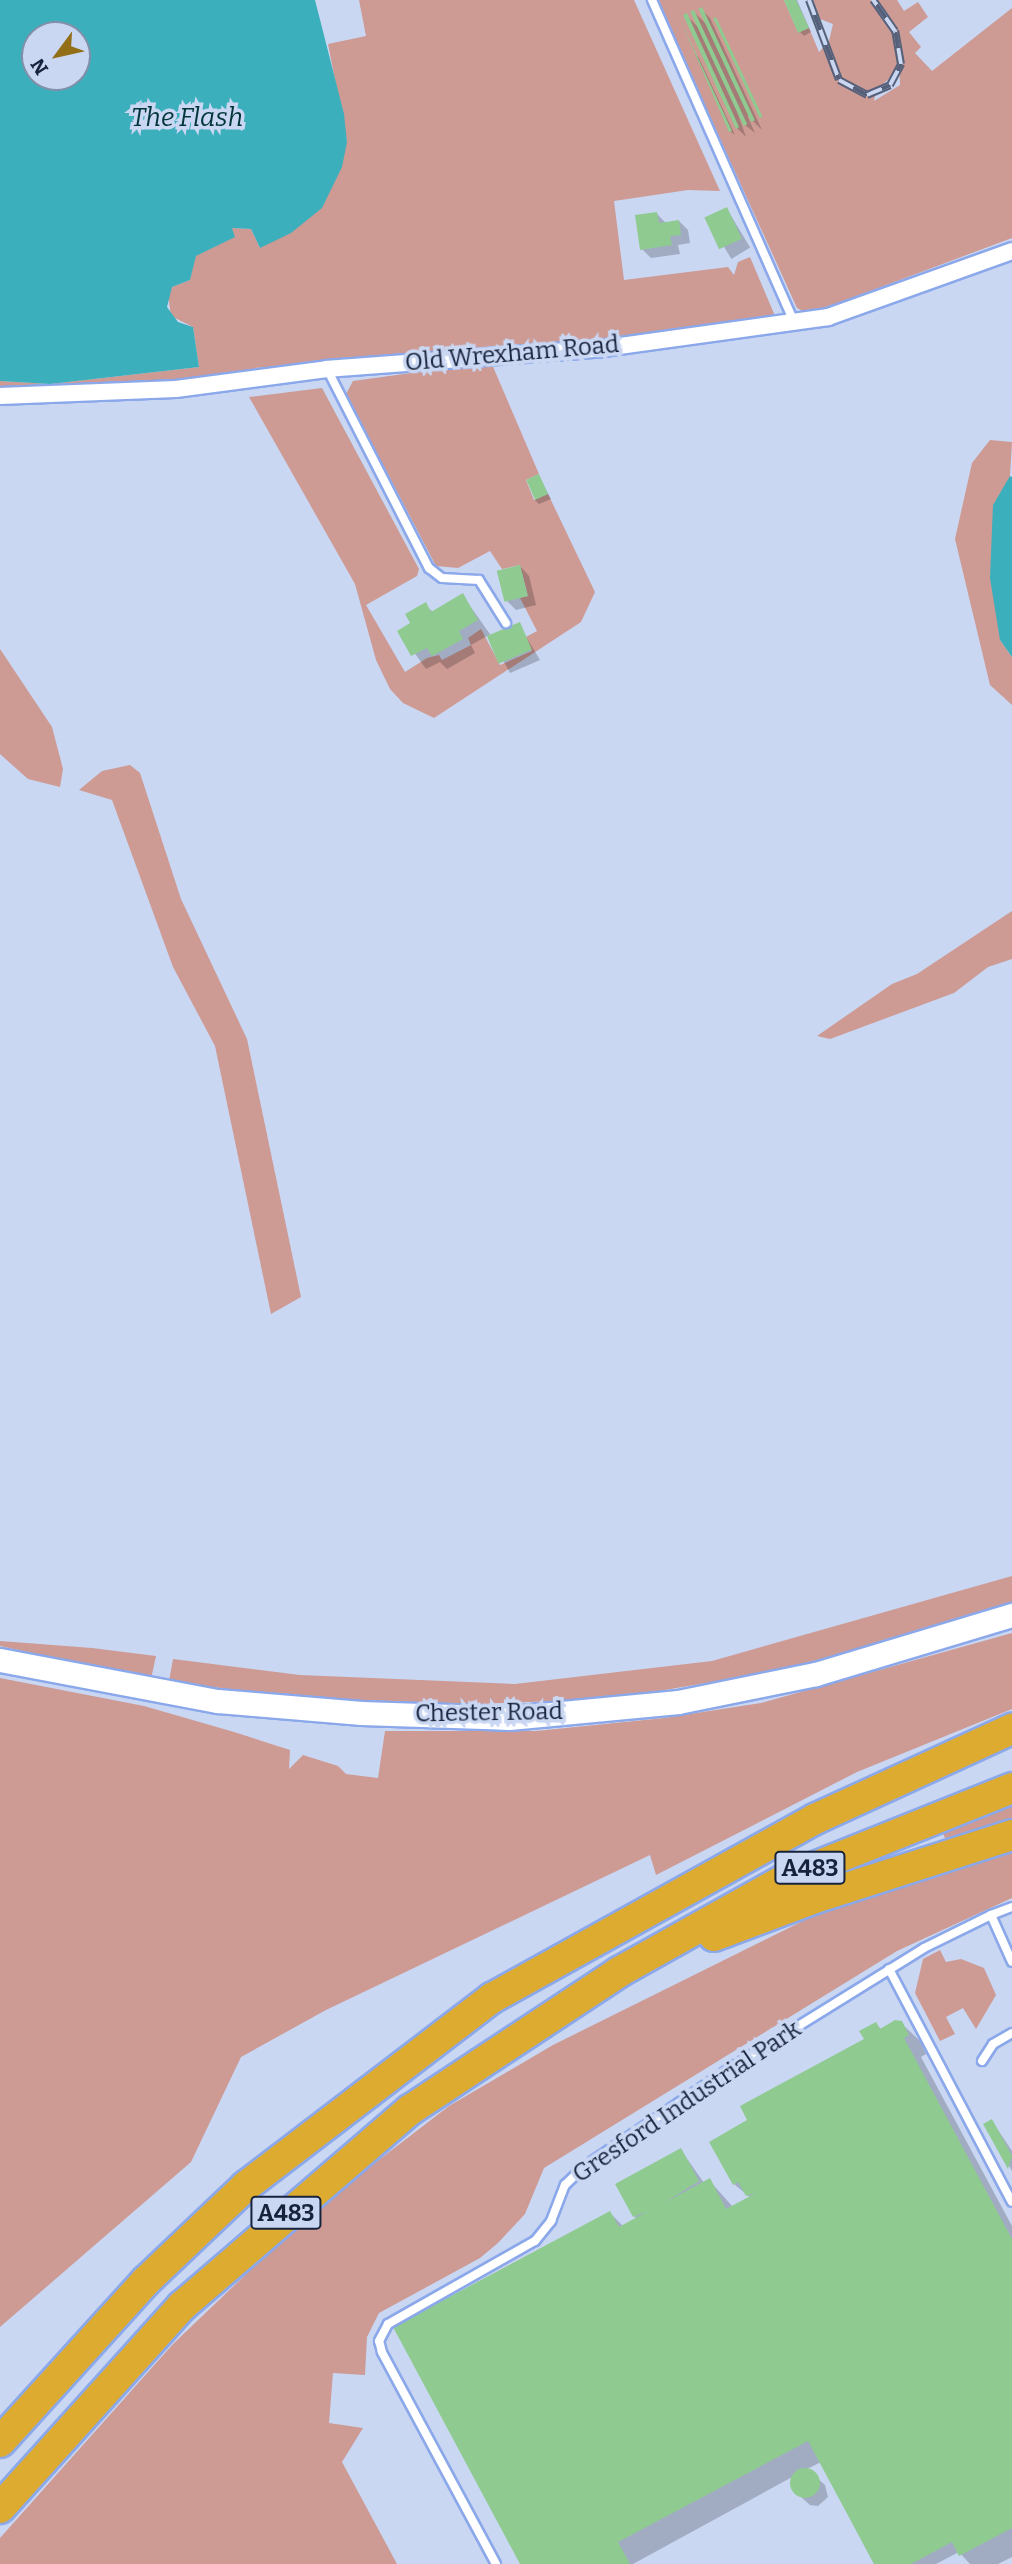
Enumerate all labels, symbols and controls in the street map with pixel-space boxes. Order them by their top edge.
north arrow [21,21,91,91]
text: N [26,54,53,79]
water label: The Flash [131,102,243,134]
street label: Old Wrexham Road [404,330,620,378]
street label: Chester Road [415,1697,563,1729]
road number: A483 [773,1848,847,1887]
street label: Gresford Industrial Park [568,2015,806,2189]
road number: A483 [249,2194,323,2232]

